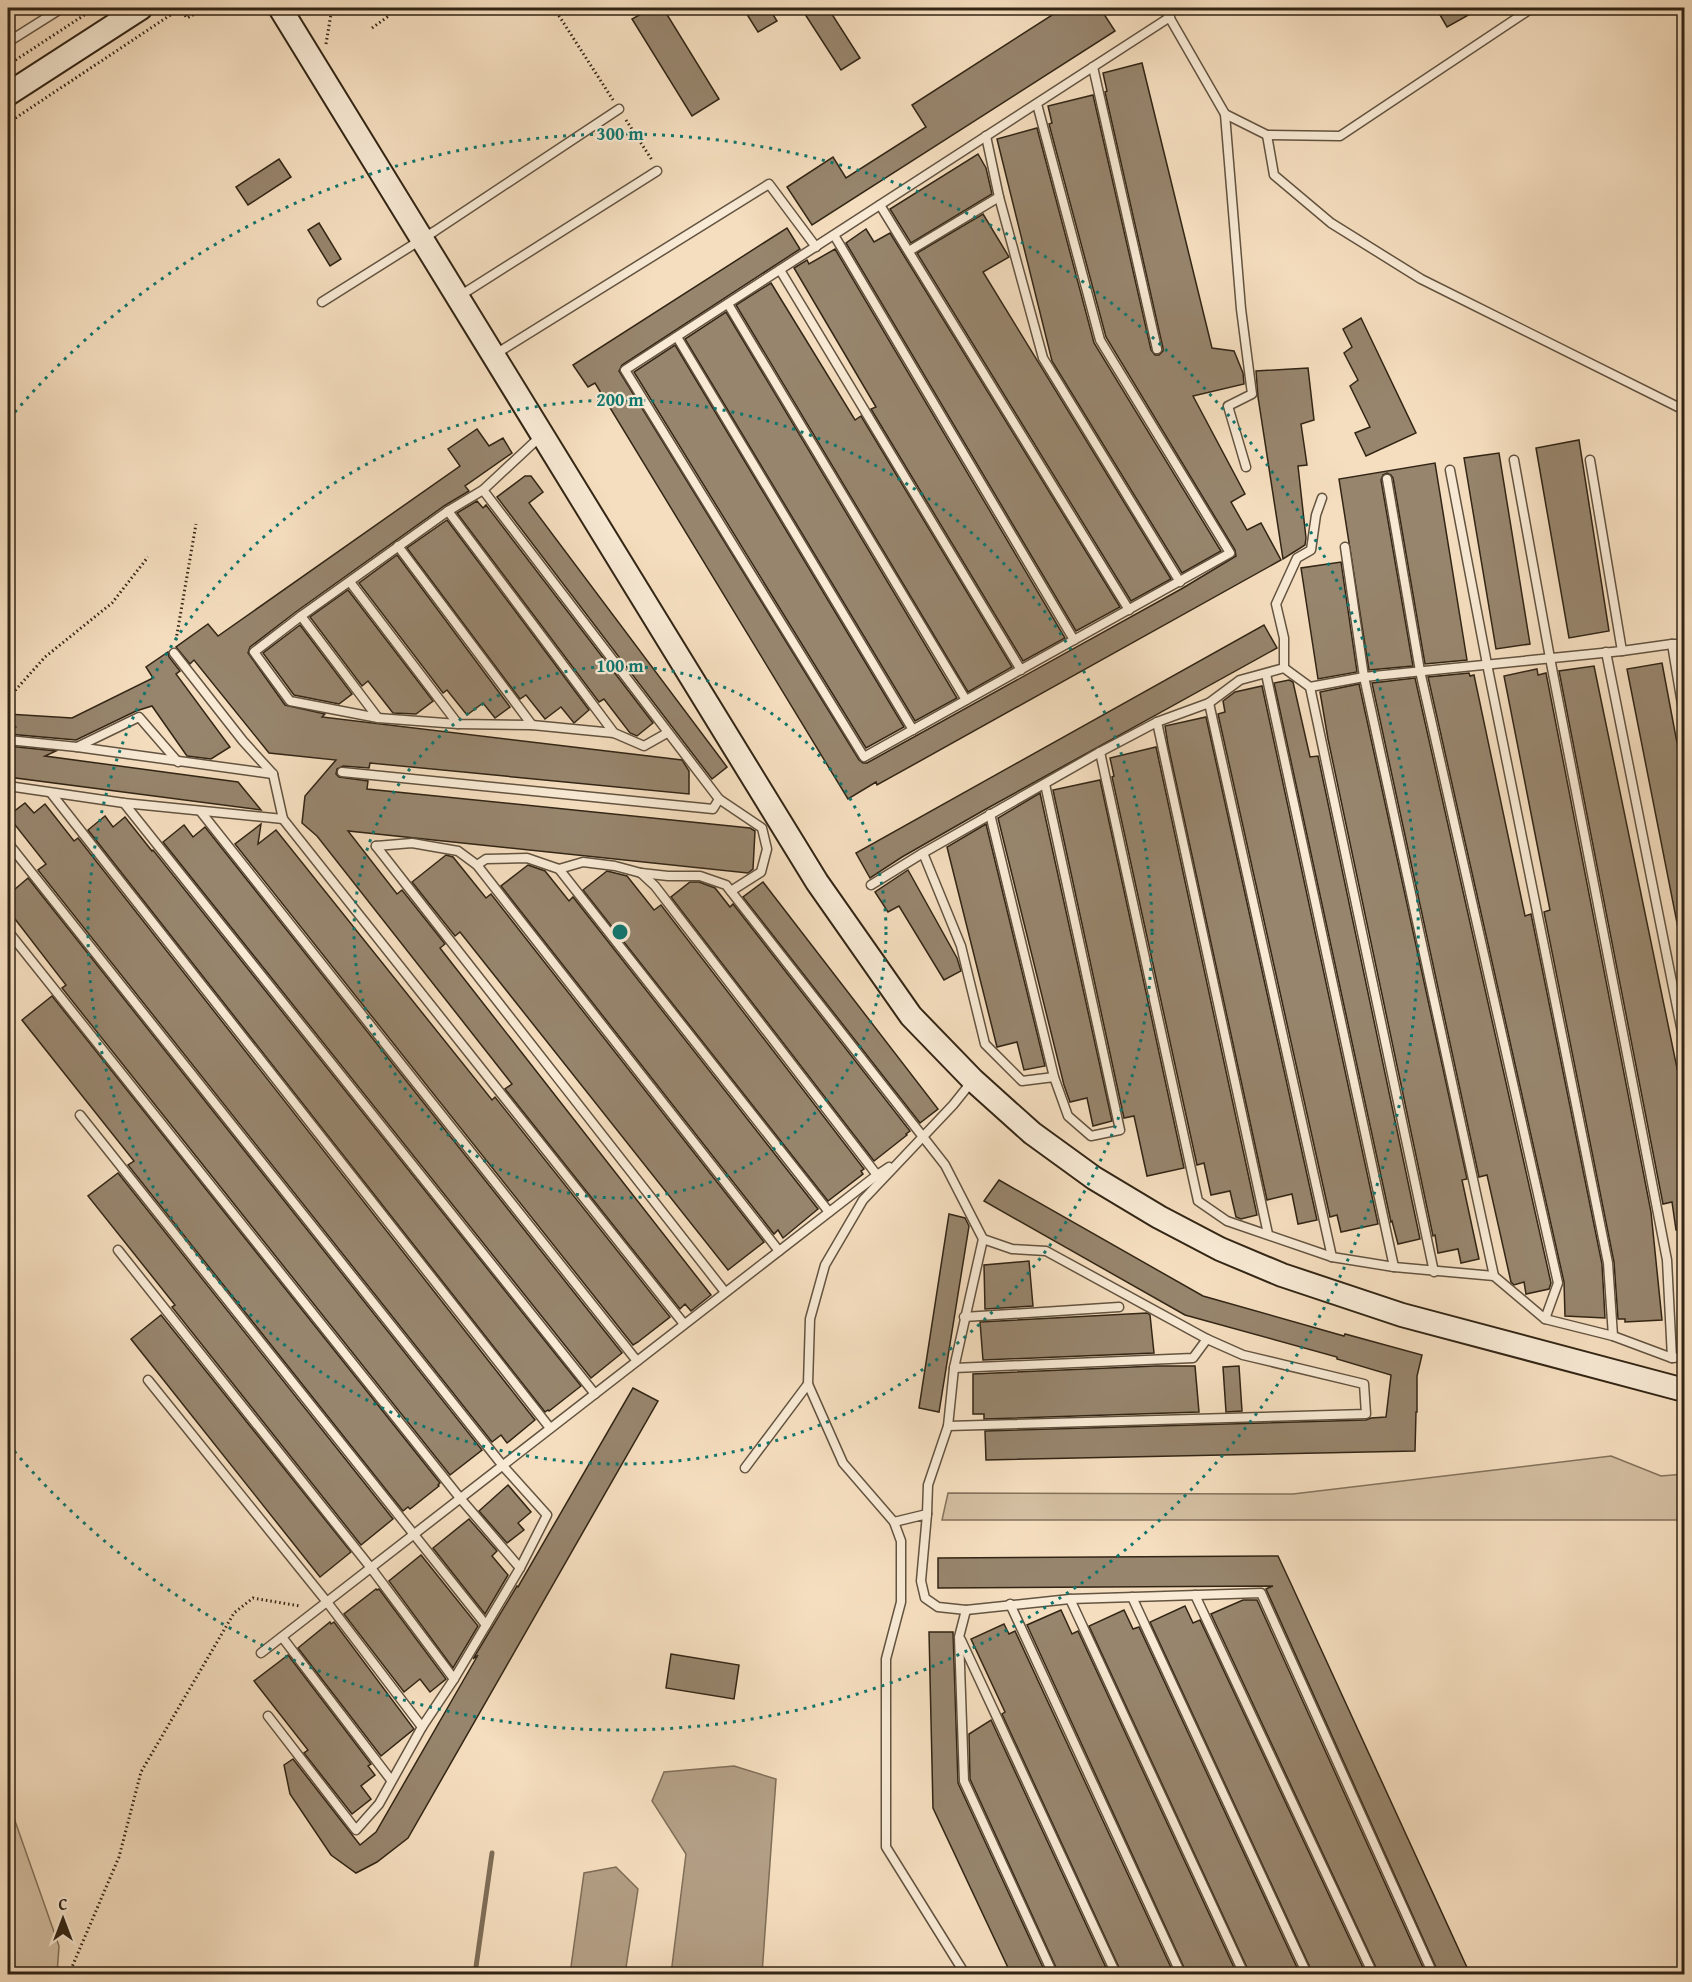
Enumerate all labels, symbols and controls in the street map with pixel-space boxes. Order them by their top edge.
text: 300 m [596,120,644,147]
text: 200 m [596,386,644,413]
text: 100 m [596,652,644,679]
centre of rings [610,922,630,942]
north arrow [33,1889,93,1949]
text: С [58,1892,68,1916]

